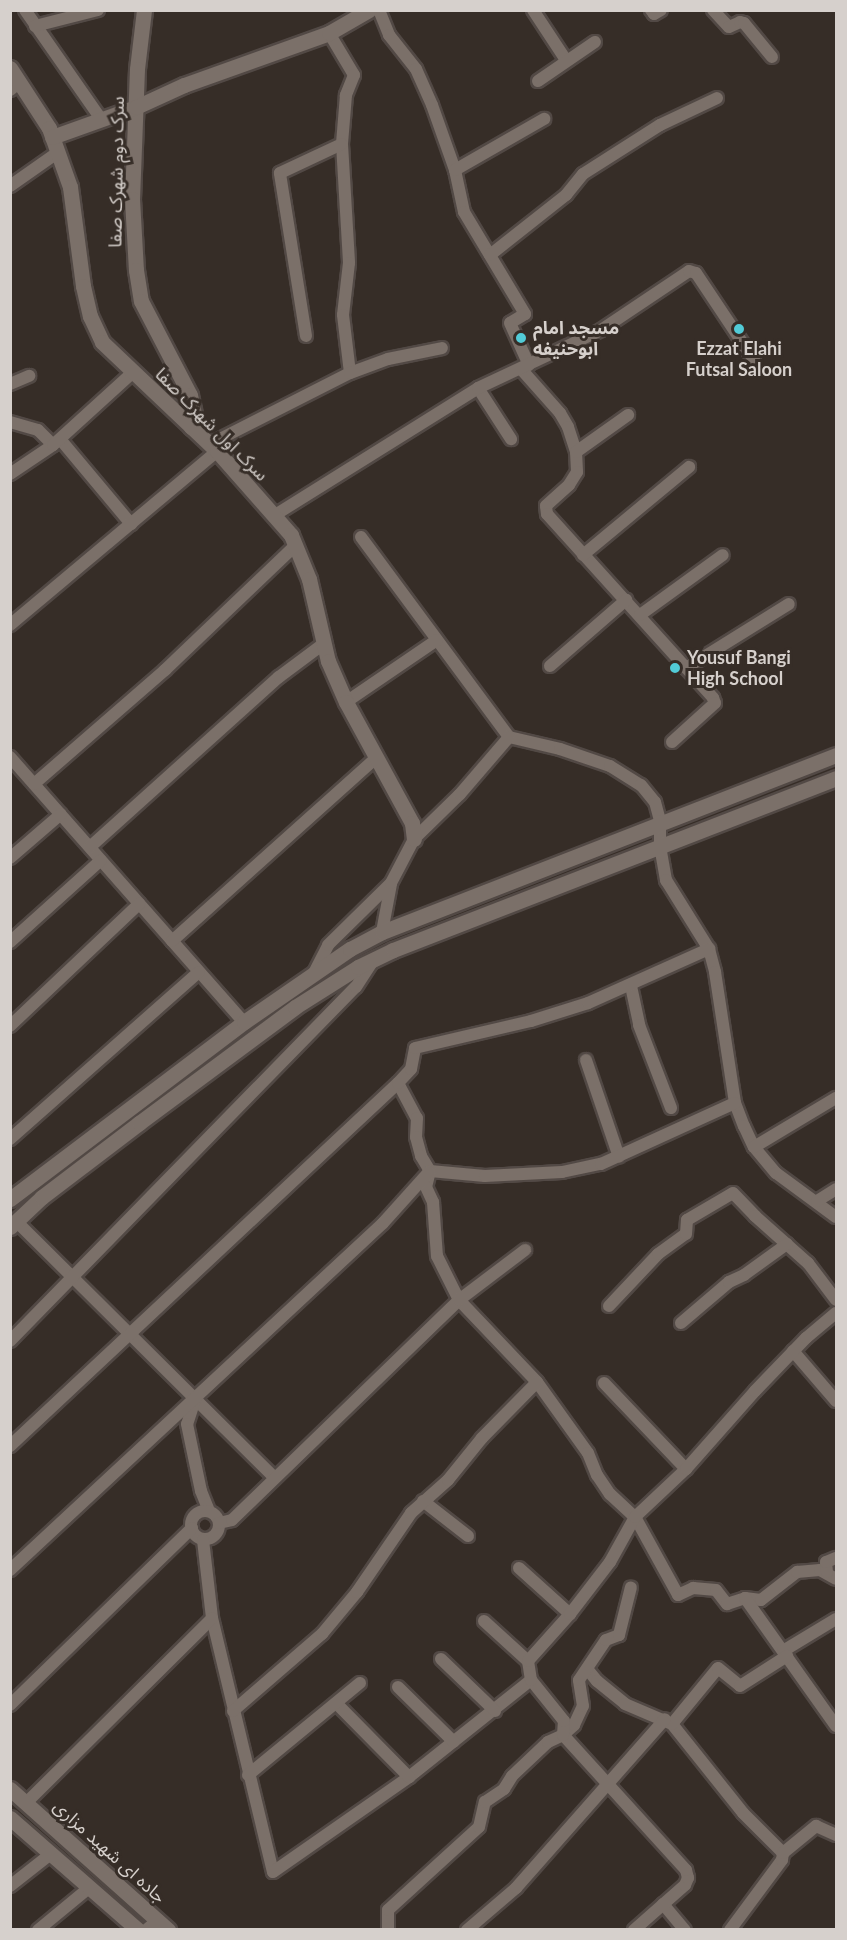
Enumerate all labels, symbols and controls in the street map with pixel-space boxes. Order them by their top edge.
street label: سرک دوم شهرک صفا [104,96,128,248]
place label: مسجد امام ابوحنیفه [533,317,619,360]
marker: Ezzat Elahi Futsal Saloon [732,322,746,336]
marker: مسجد امام ابوحنیفه [514,331,528,345]
place label: Ezzat Elahi Futsal Saloon [686,338,792,380]
street label: سرک اول شهرک صفا [151,363,273,485]
place label: Yousuf Bangi High School [687,647,791,690]
marker: Yousuf Bangi High School [668,661,682,675]
street label: جاده ای شهید مزاری [49,1795,171,1907]

